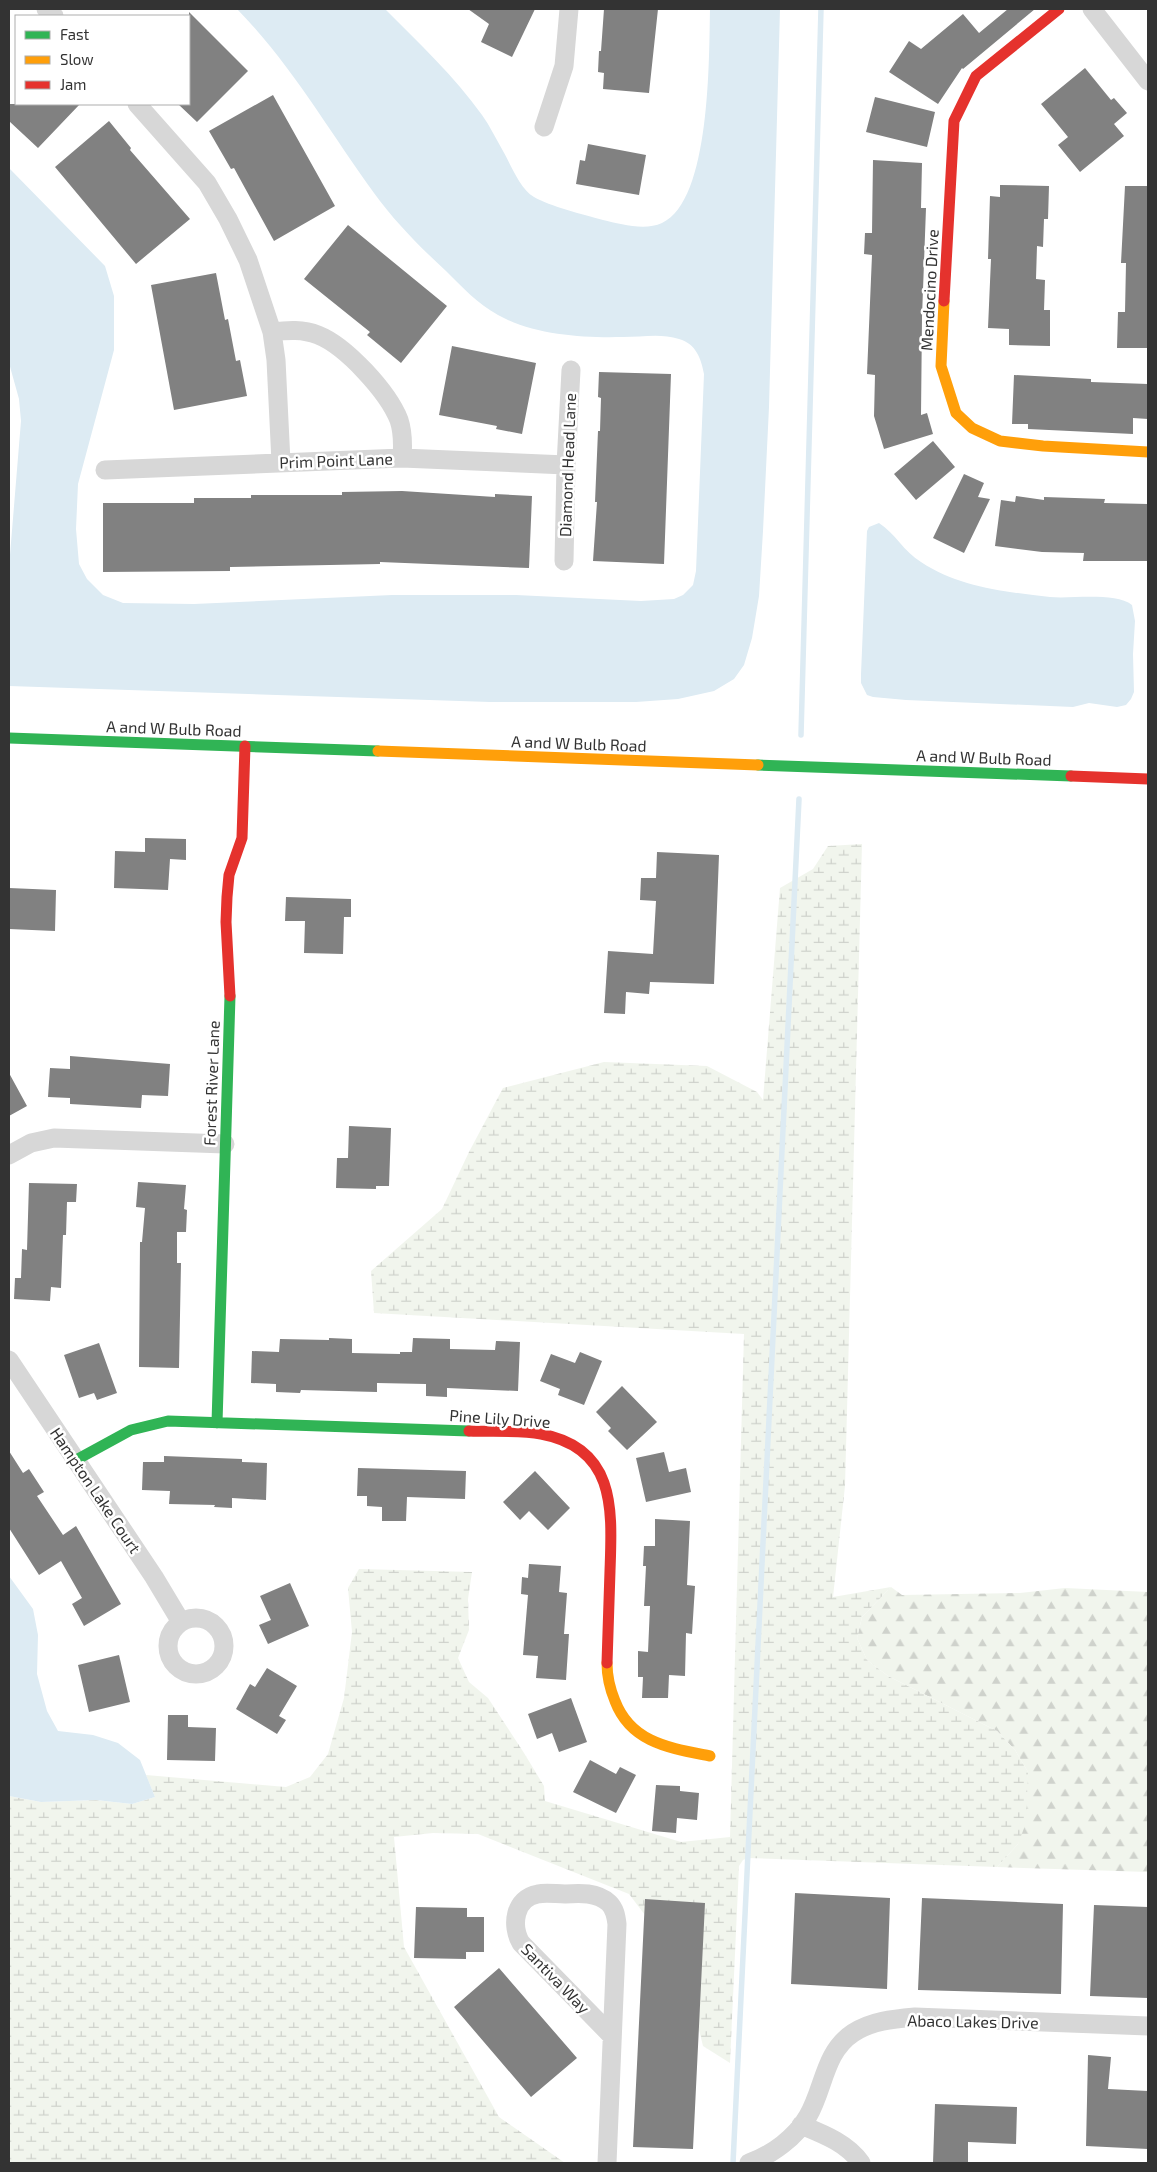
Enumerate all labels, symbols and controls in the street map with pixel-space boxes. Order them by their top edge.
legend [15,15,190,105]
text: Fast [60,25,90,43]
text: Slow [60,50,94,68]
text: Jam [60,75,86,93]
street label: Mendocino Drive [916,229,942,351]
street label: Diamond Head Lane [555,393,579,537]
street label: Prim Point Lane [279,449,393,471]
street label: A and W Bulb Road [106,716,242,740]
street label: A and W Bulb Road [511,731,647,755]
street label: A and W Bulb Road [916,745,1052,769]
street label: Forest River Lane [199,1020,223,1146]
street label: Pine Lily Drive [449,1405,551,1431]
street label: Hampton Lake Court [47,1423,145,1557]
street label: Santiva Way [518,1939,594,2017]
street label: Abaco Lakes Drive [907,2010,1039,2032]

